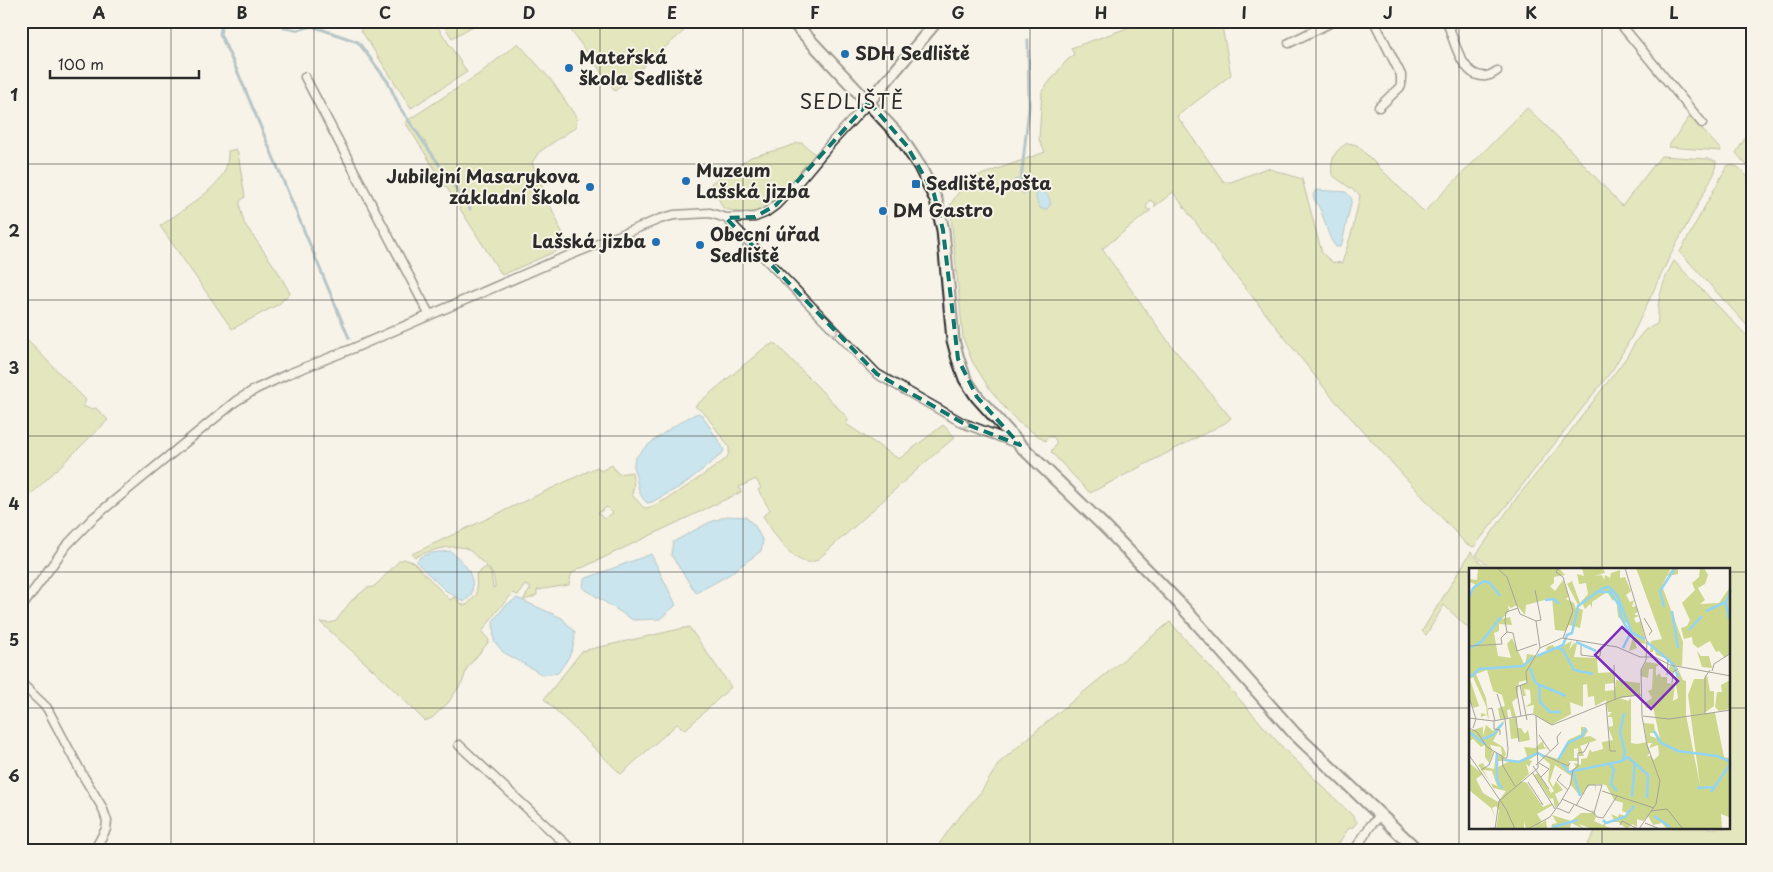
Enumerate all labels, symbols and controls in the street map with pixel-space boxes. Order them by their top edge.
text: A [93,0,106,24]
text: B [237,0,248,24]
text: C [379,0,391,24]
text: D [523,0,535,24]
text: E [667,0,677,24]
text: F [810,0,820,24]
text: G [951,0,965,24]
text: H [1095,0,1107,24]
text: I [1241,0,1247,24]
text: J [1383,0,1393,24]
text: K [1525,0,1537,24]
text: L [1669,0,1679,24]
place label: SDH Sedliště [855,39,970,66]
place label: Mateřská škola Sedliště [579,43,703,91]
scale bar [50,48,199,80]
marker: SDH Sedliště [839,48,851,60]
text: 100 m [58,52,104,75]
marker: Mateřská škola Sedliště [563,62,575,74]
text: 1 [10,82,18,106]
district label: SEDLIŠTĚ [800,86,904,116]
place label: Muzeum Lašská jizba [696,156,810,204]
place label: Jubilejní Masarykova základní škola [386,162,580,210]
place label: Sedliště,pošta [926,169,1051,196]
marker: Muzeum Lašská jizba [680,175,692,187]
marker: Sedliště,pošta [910,178,922,190]
marker: Jubilejní Masarykova základní škola [584,181,596,193]
place label: DM Gastro [893,196,993,223]
marker: DM Gastro [877,205,889,217]
text: 2 [8,218,20,242]
place label: Obecní úřad Sedliště [710,220,820,268]
place label: Lašská jizba [532,227,646,254]
marker: Lašská jizba [650,236,662,248]
marker: Obecní úřad Sedliště [694,239,706,251]
one-way arrow [829,327,838,336]
text: 3 [9,355,19,379]
one-way arrow [962,418,971,429]
text: 4 [9,491,20,515]
inset map [1469,568,1730,830]
text: 5 [9,627,19,651]
text: 6 [8,763,20,787]

